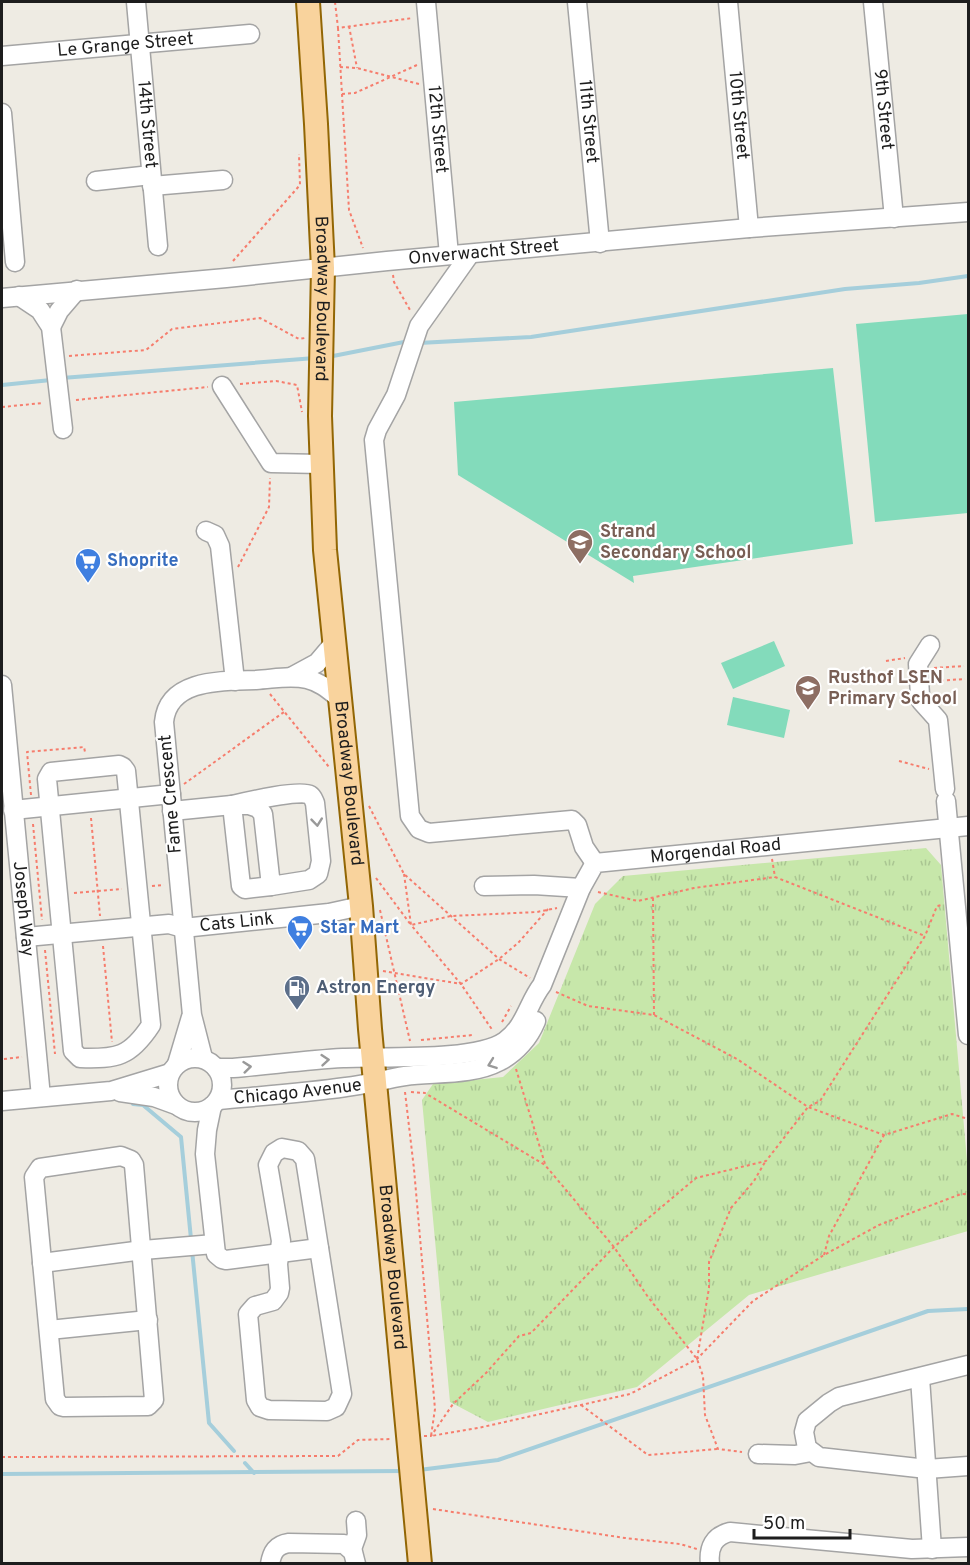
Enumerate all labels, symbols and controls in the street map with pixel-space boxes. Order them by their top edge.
street label: Le Grange Street [56,28,195,63]
street label: 9th Street [868,68,899,151]
street label: 10th Street [723,70,754,161]
street label: 11th Street [573,79,604,164]
street label: 14th Street [132,80,162,169]
street label: 12th Street [422,85,453,174]
street label: Broadway Boulevard [309,215,335,382]
street label: Onverwacht Street [407,234,560,270]
place label: Strand Secondary School [600,521,751,565]
school or university icon: Strand Secondary School [565,527,595,565]
supermarket icon: Shoprite [73,546,103,584]
place label: Shoprite [107,550,179,573]
place label: Rusthof LSEN Primary School [828,667,957,711]
school or university icon: Rusthof LSEN Primary School [793,673,823,711]
street label: Broadway Boulevard [329,700,368,867]
street label: Fame Crescent [154,733,188,855]
one-way arrow [310,818,323,827]
street label: Morgendal Road [649,833,782,869]
street label: Joseph Way [7,860,39,958]
street label: Cats Link [198,907,275,938]
supermarket icon: Star Mart [285,913,315,951]
place label: Star Mart [320,917,399,940]
fuel station icon: Astron Energy [282,973,312,1011]
place label: Astron Energy [316,977,436,1000]
one-way arrow [320,1054,329,1067]
one-way arrow [487,1056,497,1069]
one-way arrow [242,1061,251,1074]
street label: Chicago Avenue [233,1073,363,1110]
street label: Broadway Boulevard [373,1184,411,1351]
scale bar [754,1502,850,1540]
text: 50 m [763,1513,805,1536]

